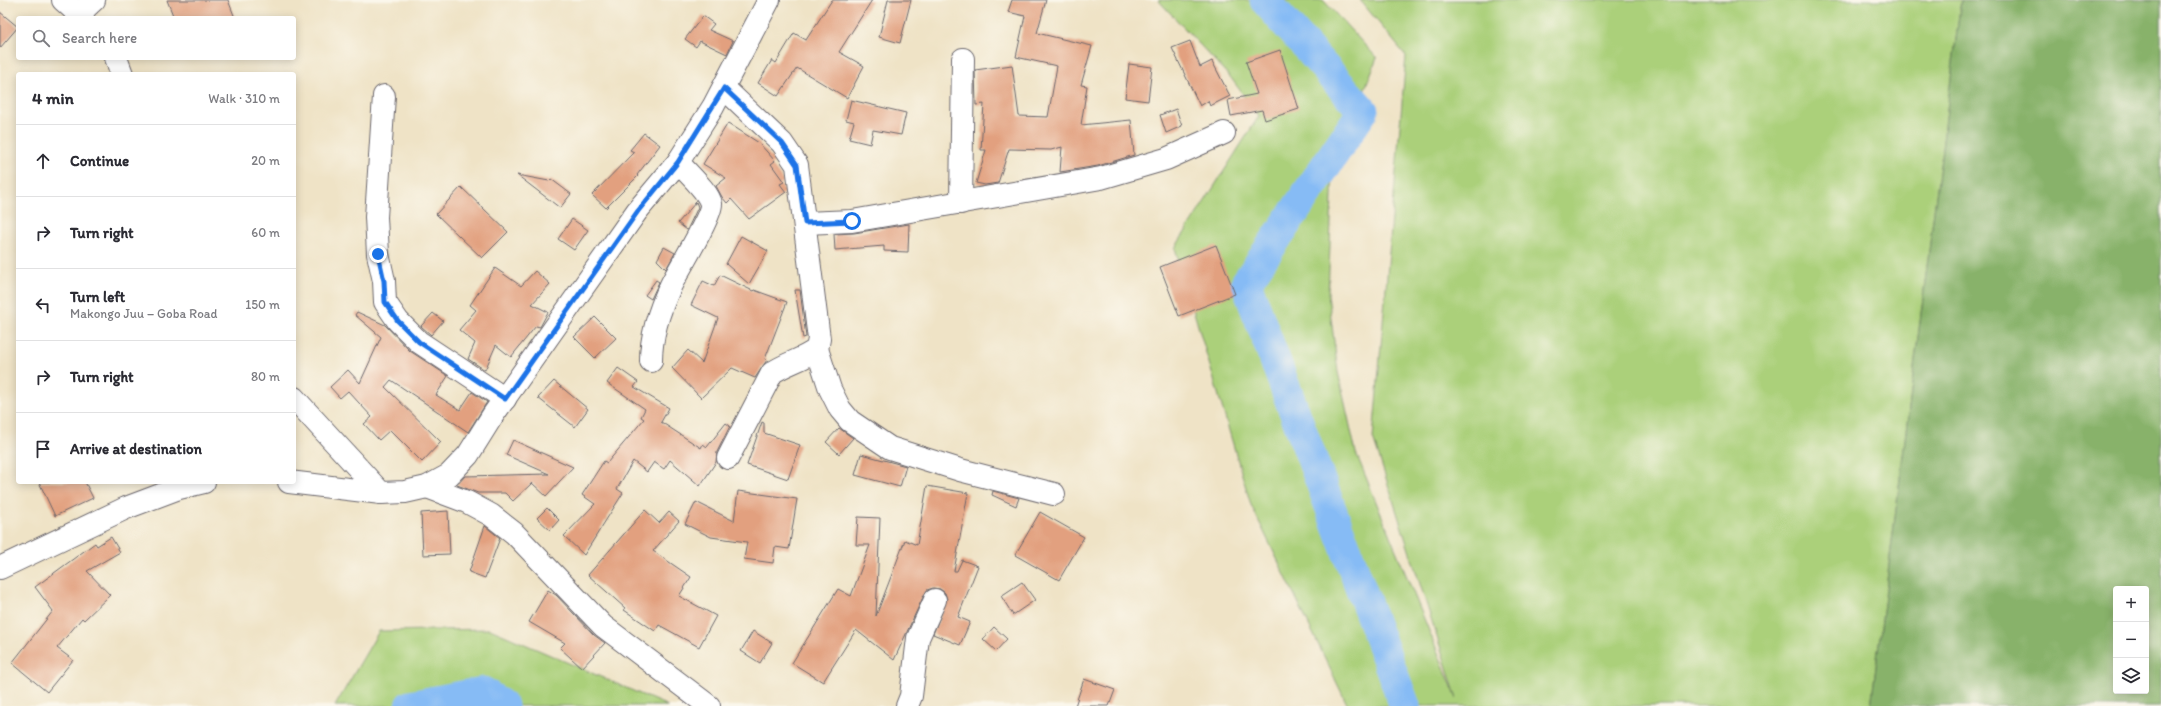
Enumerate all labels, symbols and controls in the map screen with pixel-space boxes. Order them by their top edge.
search box [16,16,296,60]
icon: search [30,27,52,49]
text: Search here [62,29,137,47]
text: 4 min [32,88,74,108]
text: Walk · 310 m [208,91,280,106]
icon: ahead [32,150,54,172]
text: Continue [70,152,129,170]
text: 20 m [251,153,280,168]
route start [843,212,861,230]
icon: right [32,222,54,244]
text: Turn right [70,224,134,242]
text: 60 m [251,225,280,240]
route end [369,245,387,263]
text: Turn left [70,288,125,306]
icon: left [32,294,54,316]
text: 150 m [245,297,280,312]
text: Makongo Juu – Goba Road [70,306,217,321]
icon: right [32,366,54,388]
text: Turn right [70,368,134,386]
text: 80 m [251,369,280,384]
icon: arrive [32,438,54,460]
text: Arrive at destination [70,440,202,458]
map controls [2113,586,2149,694]
button: + [2113,586,2149,622]
button: − [2113,622,2149,658]
button: layers [2113,658,2149,694]

